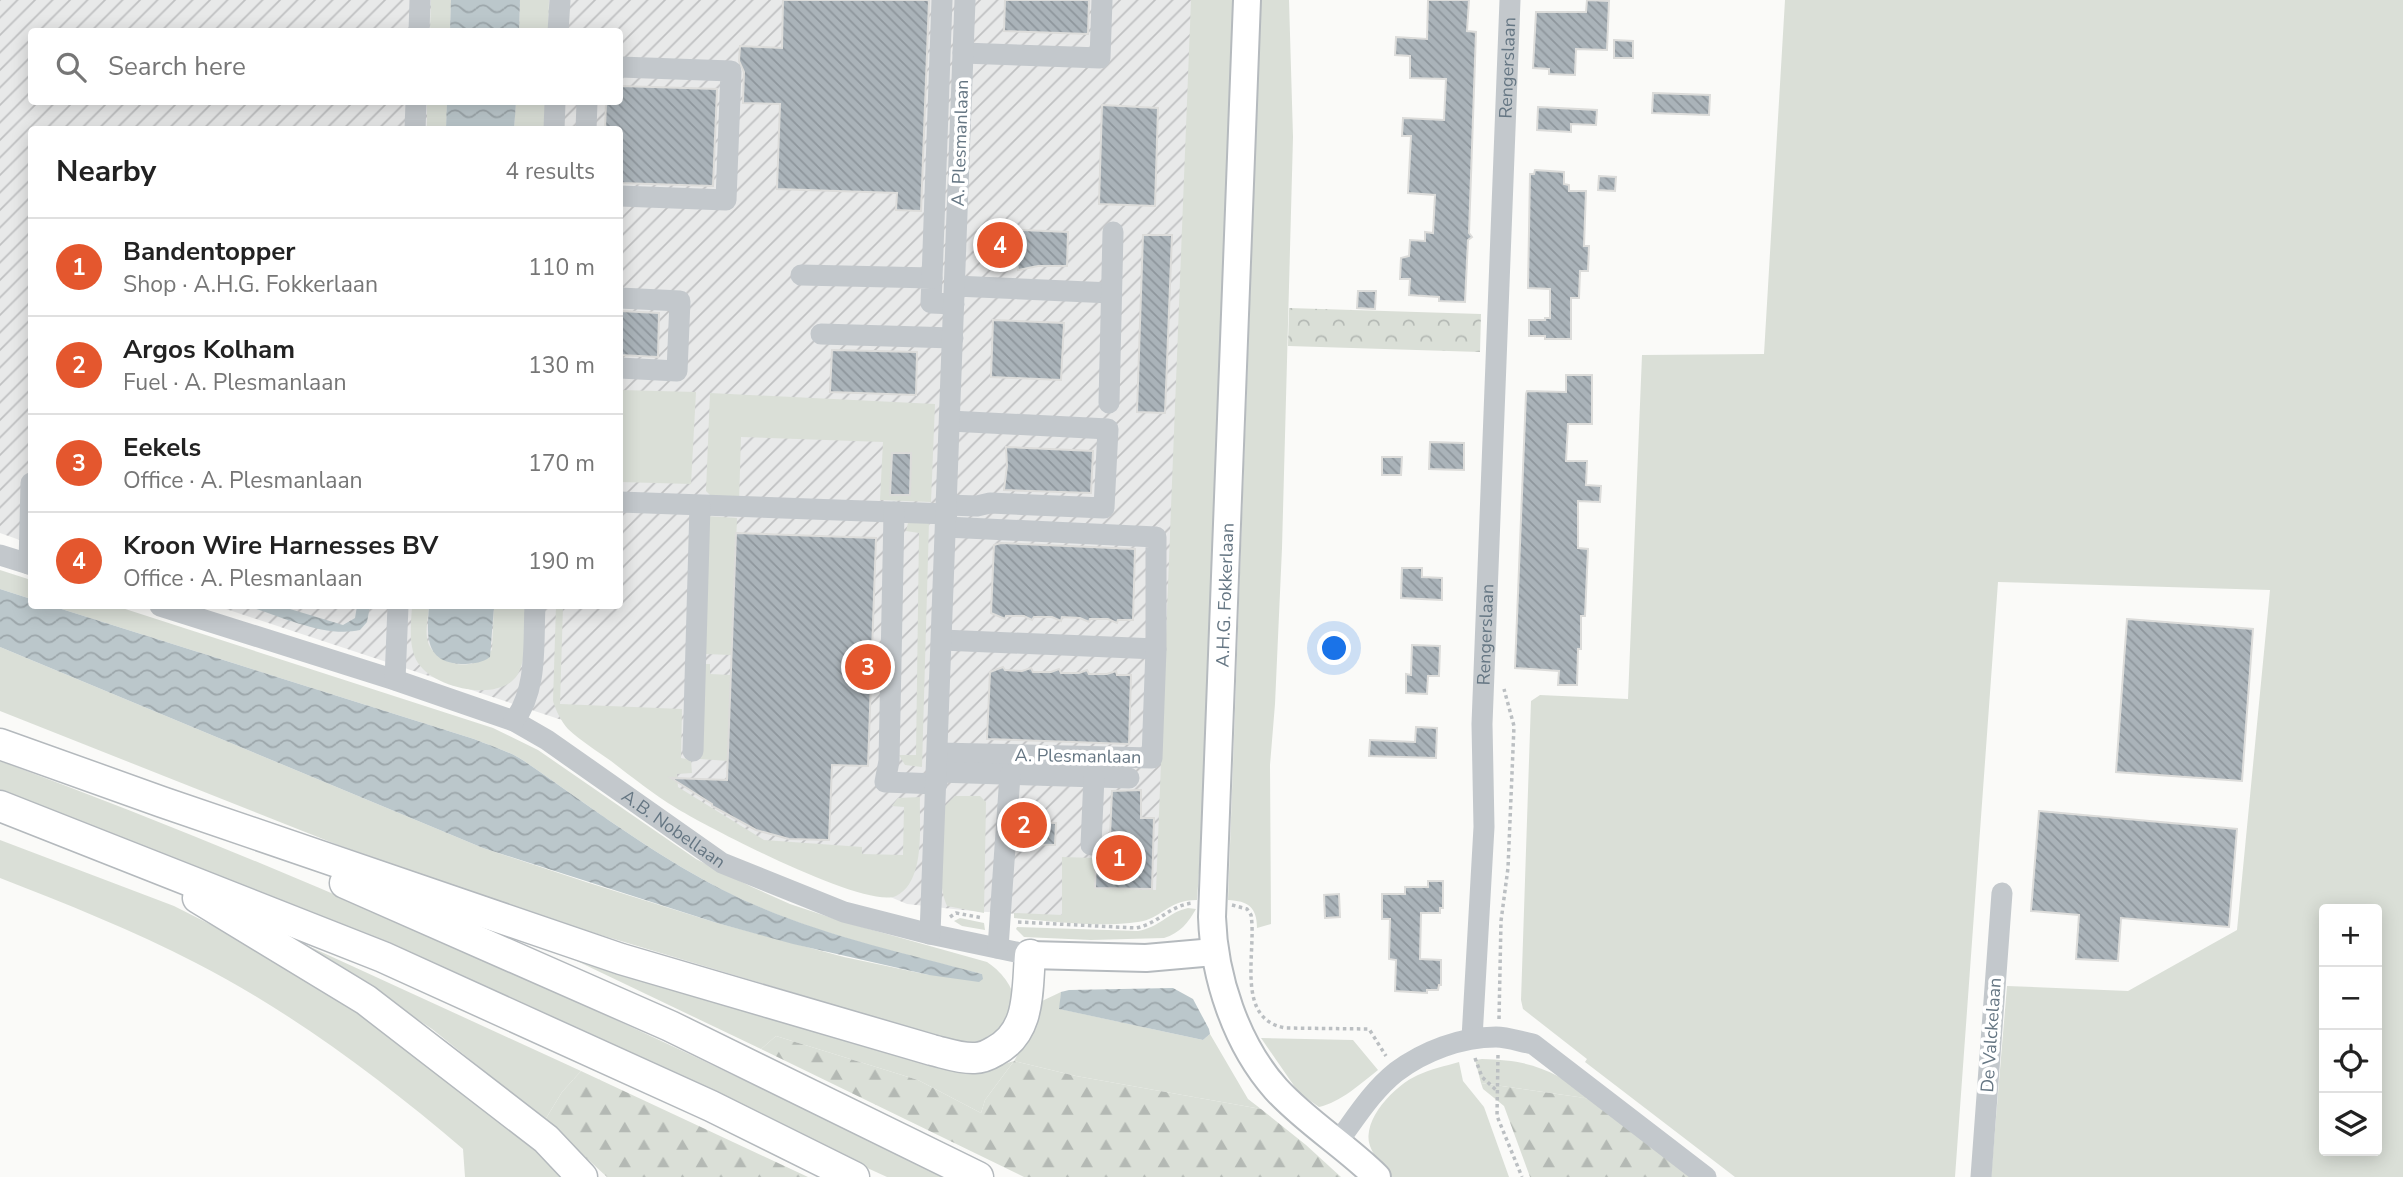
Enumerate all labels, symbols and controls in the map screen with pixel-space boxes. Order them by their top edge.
street label: Rengerslaan [1493,17,1521,119]
search box [28,28,623,105]
icon: search [52,48,90,86]
text: Search here [108,49,246,84]
street label: A. Plesmanlaan [946,79,974,207]
text: Nearby [56,151,156,192]
text: 4 results [505,156,595,187]
pin: 4 [977,219,1023,271]
text: Bandentopper [123,234,296,269]
text: 1 [72,252,86,283]
text: 110 m [528,252,595,283]
text: Shop · A.H.G. Fokkerlaan [123,269,378,300]
text: Argos Kolham [123,332,295,367]
text: 2 [72,350,86,381]
text: 130 m [528,350,595,381]
text: Fuel · A. Plesmanlaan [123,367,346,398]
text: Eekels [123,430,201,465]
text: 3 [72,448,86,479]
text: 170 m [528,448,595,479]
text: Office · A. Plesmanlaan [123,465,363,496]
street label: A.H.G. Fokkerlaan [1210,522,1240,668]
text: Kroon Wire Harnesses BV [123,528,438,563]
text: 4 [72,546,86,577]
text: 190 m [528,546,595,577]
text: Office · A. Plesmanlaan [123,563,363,594]
street label: Rengerslaan [1472,583,1499,686]
your location [1317,631,1351,665]
pin: 3 [845,641,891,693]
street label: A. Plesmanlaan [1014,743,1142,769]
street label: A.B. Nobellaan [617,784,730,874]
pin: 2 [1001,799,1047,851]
pin: 1 [1096,832,1142,884]
map controls [2319,904,2382,1156]
button: + [2319,904,2382,967]
button: − [2319,967,2382,1030]
street label: De Valckelaan [1975,977,2007,1093]
button: locate [2319,1030,2382,1093]
button: layers [2319,1093,2382,1156]

